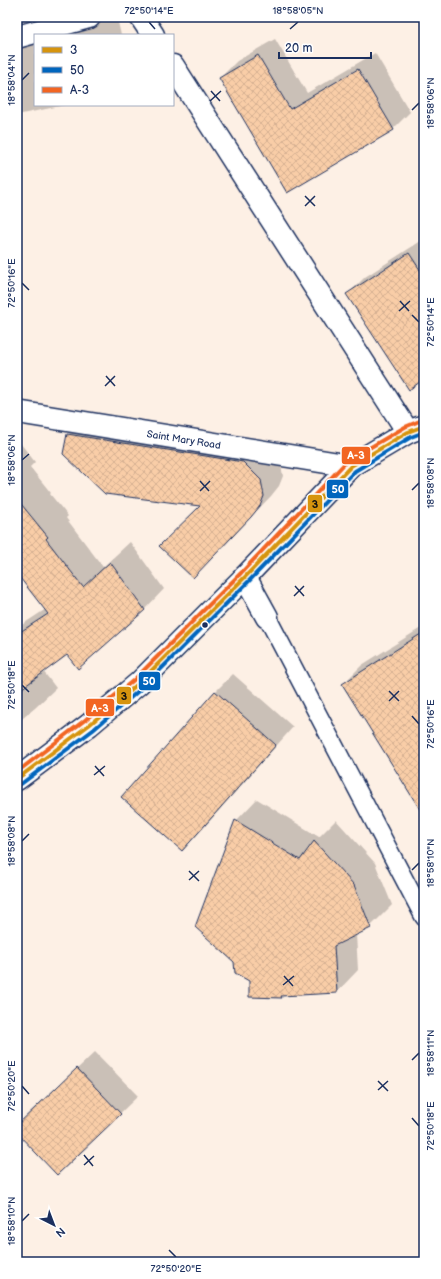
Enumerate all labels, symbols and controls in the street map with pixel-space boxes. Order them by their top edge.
text: 72°50'14"E [124,5,174,17]
text: 18°58'05"N [273,5,323,17]
legend [34,34,174,106]
scale bar [279,34,371,60]
text: 20 m [285,41,312,56]
text: 3 [70,43,77,58]
text: 18°58'04"N [6,54,18,106]
text: 50 [70,63,84,78]
text: 18°58'06"N [425,77,437,129]
text: A-3 [70,83,89,98]
text: 72°50'16"E [6,258,18,308]
text: 72°50'14"E [425,297,437,347]
street label: Saint Mary Road [146,428,222,452]
text: 18°58'06"N [6,434,18,486]
line badge: A-3 [341,446,371,465]
text: A-3 [346,449,365,462]
text: 18°58'08"N [425,457,437,509]
line badge: 50 [326,479,349,499]
text: 50 [331,483,345,496]
line badge: 3 [307,494,323,513]
text: 3 [312,498,319,511]
unlabelled marker [200,620,210,630]
text: 72°50'18"E [6,660,18,709]
line badge: 50 [138,671,161,691]
text: 50 [142,675,156,688]
line badge: 3 [116,686,132,705]
text: 3 [121,690,128,703]
line badge: A-3 [85,698,115,717]
text: 72°50'16"E [425,699,437,749]
text: A-3 [90,702,109,715]
text: 18°58'08"N [6,815,18,867]
text: 18°58'10"N [425,838,437,888]
text: 18°58'11"N [425,1029,437,1077]
text: 72°50'20"E [6,1060,18,1112]
text: 72°50'18"E [425,1101,437,1150]
text: 18°58'10"N [6,1196,18,1246]
north arrow [34,1205,74,1245]
text: N [53,1224,68,1240]
text: 72°50'20"E [150,1263,202,1275]

